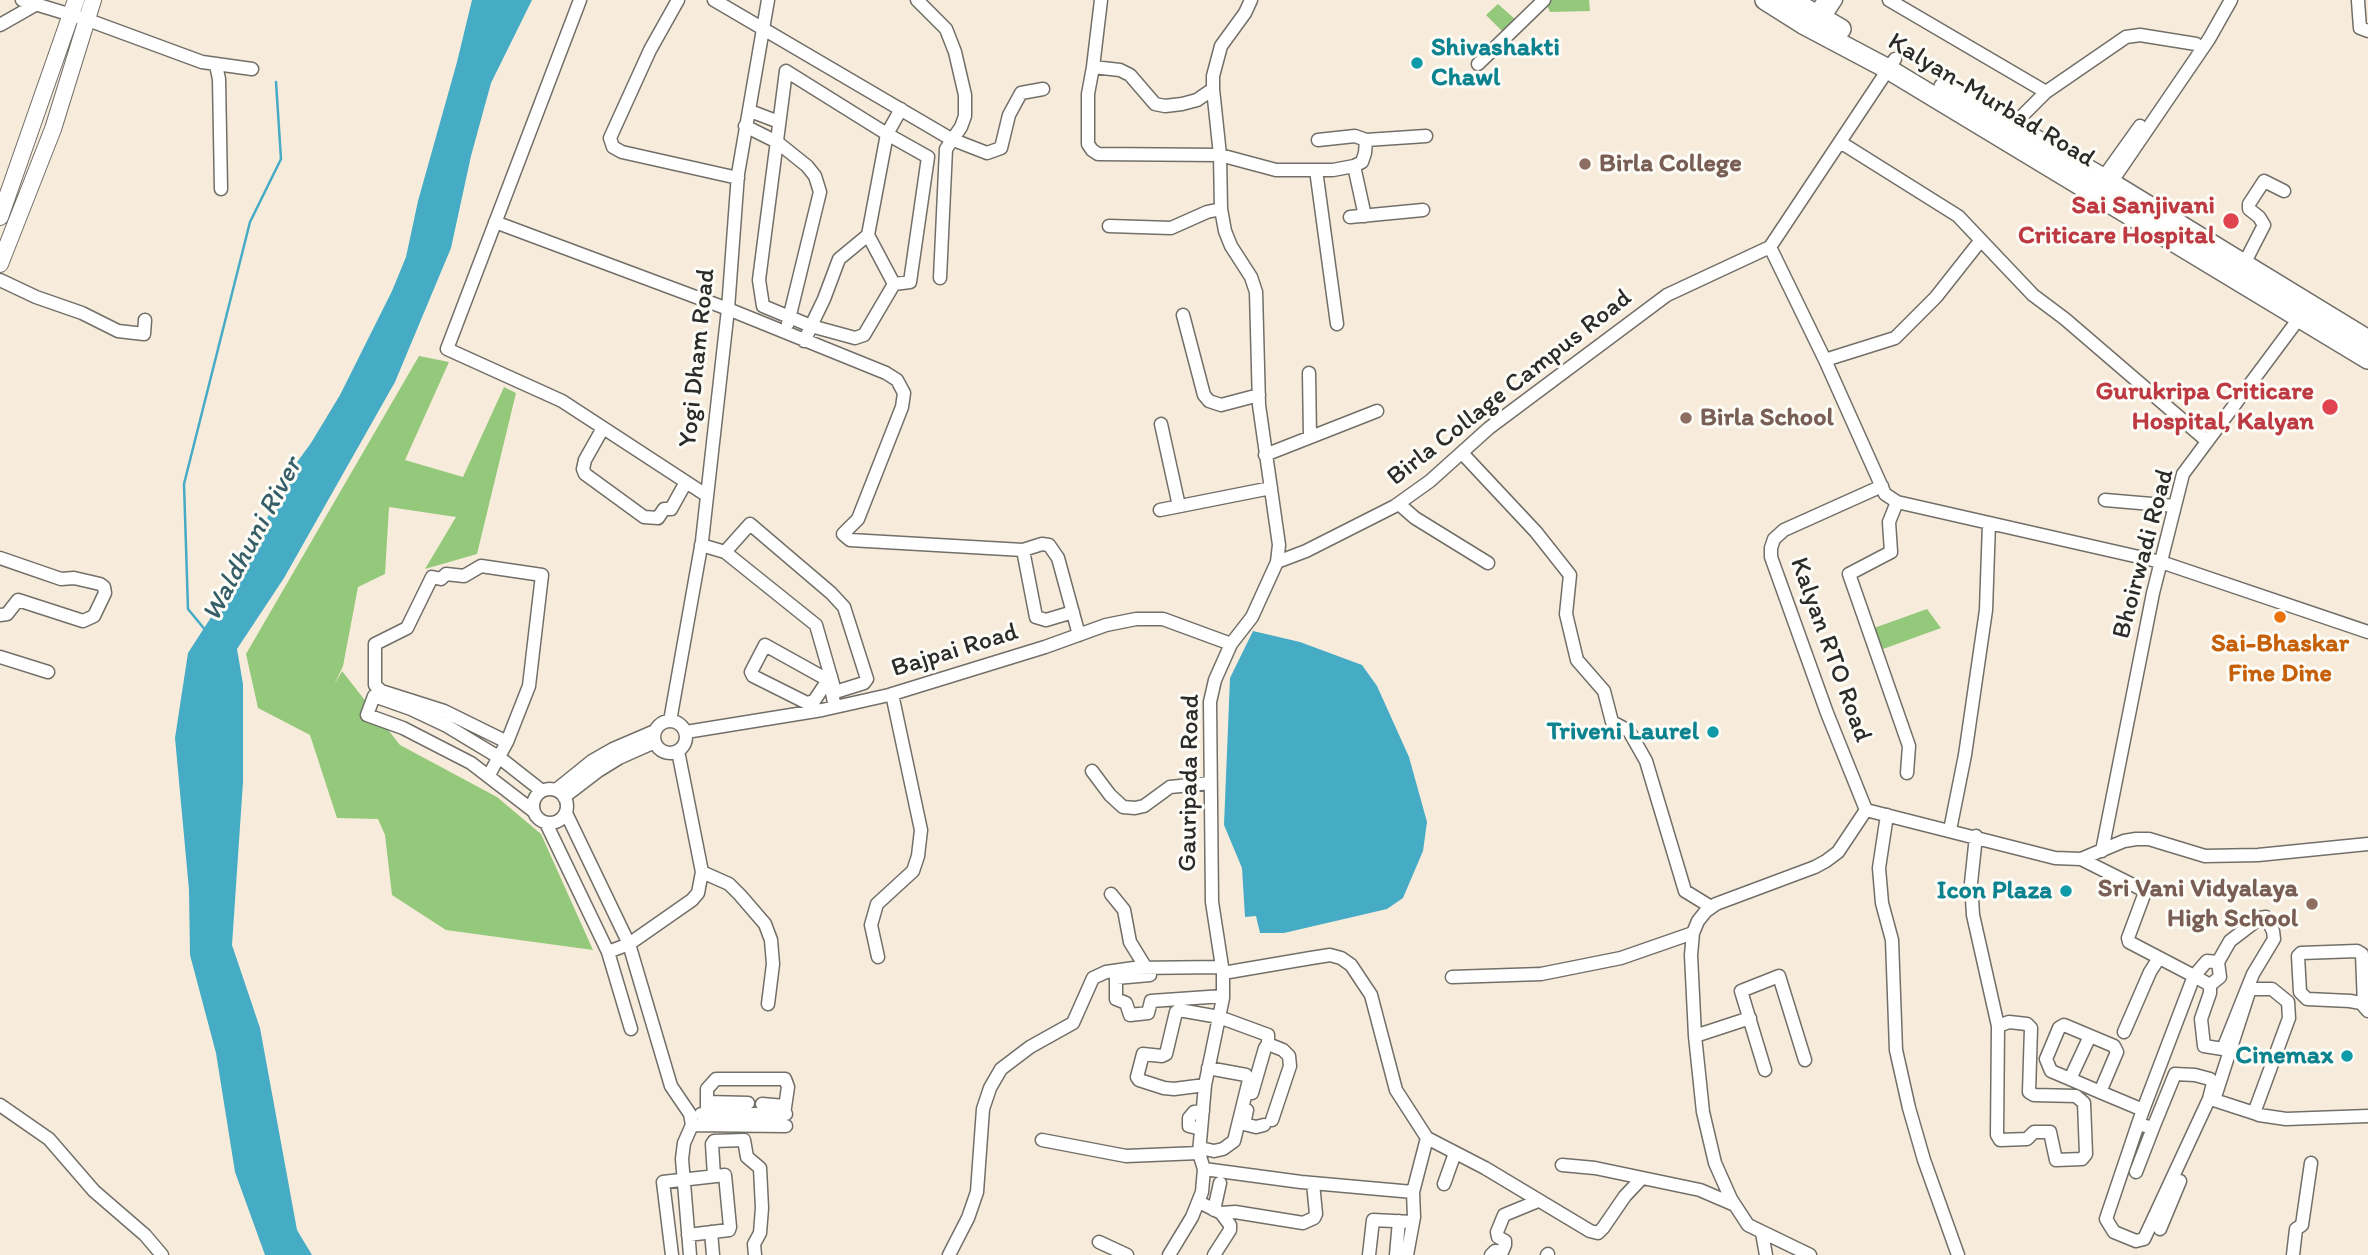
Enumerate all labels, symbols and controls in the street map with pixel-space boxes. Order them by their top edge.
street label: Kalyan-Murbad Road [1882,27,2100,175]
place label: Shivashakti Chawl [1431,32,1560,94]
marker: Shivashakti Chawl [1409,55,1425,71]
place label: Birla College [1599,148,1742,180]
marker: Birla College [1577,156,1593,172]
place label: Sai Sanjivani Criticare Hospital [2018,190,2215,252]
marker: Sai Sanjivani Criticare Hospital [2221,211,2241,231]
street label: Yogi Dham Road [673,267,723,449]
street label: Birla Collage Campus Road [1382,283,1638,493]
place label: Gurukripa Criticare Hospital, Kalyan [2096,376,2314,438]
marker: Gurukripa Criticare Hospital, Kalyan [2320,397,2340,417]
place label: Birla School [1700,402,1834,434]
marker: Birla School [1678,410,1694,426]
water label: Waldhuni River [196,452,310,628]
street label: Bhoirwadi Road [2106,466,2182,642]
street label: Kalyan RTO Road [1782,553,1878,747]
marker: Sai-Bhaskar Fine Dine [2272,609,2288,625]
street label: Bajpai Road [888,617,1022,685]
place label: Sai-Bhaskar Fine Dine [2211,628,2349,690]
street label: Gauripada Road [1173,694,1207,872]
place label: Triveni Laurel [1547,716,1699,748]
marker: Triveni Laurel [1705,724,1721,740]
place label: Sri Vani Vidyalaya High School [2098,873,2298,934]
place label: Icon Plaza [1937,875,2052,907]
marker: Icon Plaza [2058,883,2074,899]
marker: Sri Vani Vidyalaya High School [2304,896,2320,912]
place label: Cinemax [2235,1040,2333,1072]
marker: Cinemax [2339,1048,2355,1064]

